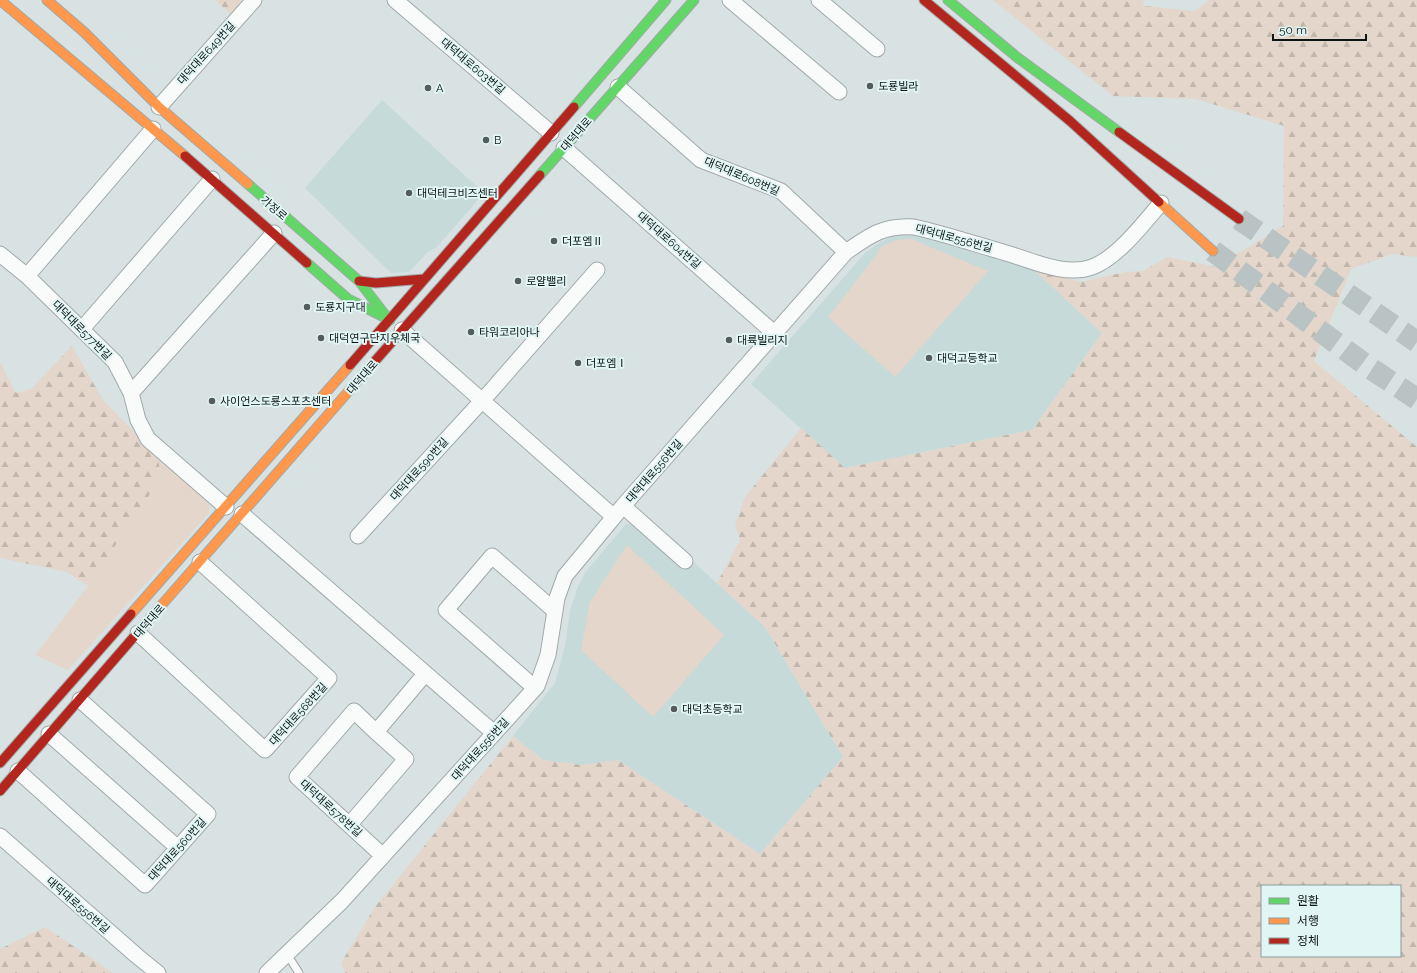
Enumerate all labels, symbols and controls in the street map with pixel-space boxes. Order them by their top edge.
scale bar [1273,16,1366,42]
street label: 대덕대로649번길 [175,19,238,87]
text: 50 m [1279,23,1307,37]
street label: 대덕대로603번길 [438,36,507,97]
place label: 도룡빌라 [878,80,918,93]
marker: 도룡빌라 [865,81,875,91]
place label: A [436,82,444,95]
marker: A [423,83,433,93]
street label: 대덕대로 [558,115,595,154]
place label: B [494,134,501,147]
marker: B [481,135,491,145]
street label: 대덕대로608번길 [702,155,781,198]
place label: 대덕테크비즈센터 [417,187,498,200]
marker: 대덕테크비즈센터 [404,188,414,198]
street label: 가정로 [258,194,289,223]
street label: 대덕대로604번길 [634,209,703,272]
street label: 대덕대로556번길 [914,222,994,255]
place label: 더포엠Ⅱ [562,235,603,248]
marker: 더포엠Ⅱ [549,236,559,246]
place label: 로얄밸리 [526,275,566,288]
marker: 로얄밸리 [513,276,523,286]
street label: 대덕대로577번길 [49,298,114,363]
place label: 도룡지구대 [315,301,366,314]
marker: 도룡지구대 [302,302,312,312]
place label: 타워코리아나 [479,326,540,339]
marker: 타워코리아나 [466,327,476,337]
place label: 대덕연구단지우체국 [329,332,420,345]
marker: 대덕연구단지우체국 [316,333,326,343]
place label: 대륙빌리지 [737,334,788,347]
marker: 대륙빌리지 [724,335,734,345]
place label: 대덕고등학교 [937,352,998,365]
marker: 대덕고등학교 [924,353,934,363]
place label: 더포엠Ⅰ [586,357,627,370]
street label: 대덕대로 [344,358,381,397]
marker: 더포엠Ⅰ [573,358,583,368]
place label: 사이언스도룡스포츠센터 [220,395,331,408]
marker: 사이언스도룡스포츠센터 [207,396,217,406]
street label: 대덕대로590번길 [388,435,451,503]
street label: 대덕대로556번길 [623,437,685,506]
street label: 대덕대로 [131,602,168,641]
street label: 대덕대로568번길 [267,680,330,748]
place label: 대덕초등학교 [682,703,743,716]
marker: 대덕초등학교 [669,704,679,714]
street label: 대덕대로556번길 [449,716,512,783]
street label: 대덕대로578번길 [297,777,364,840]
street label: 대덕대로560번길 [146,815,209,883]
street label: 대덕대로556번길 [43,874,112,936]
legend [1261,885,1401,957]
text: 원활 [1297,894,1319,908]
text: 서행 [1297,914,1319,928]
text: 정체 [1297,934,1319,948]

